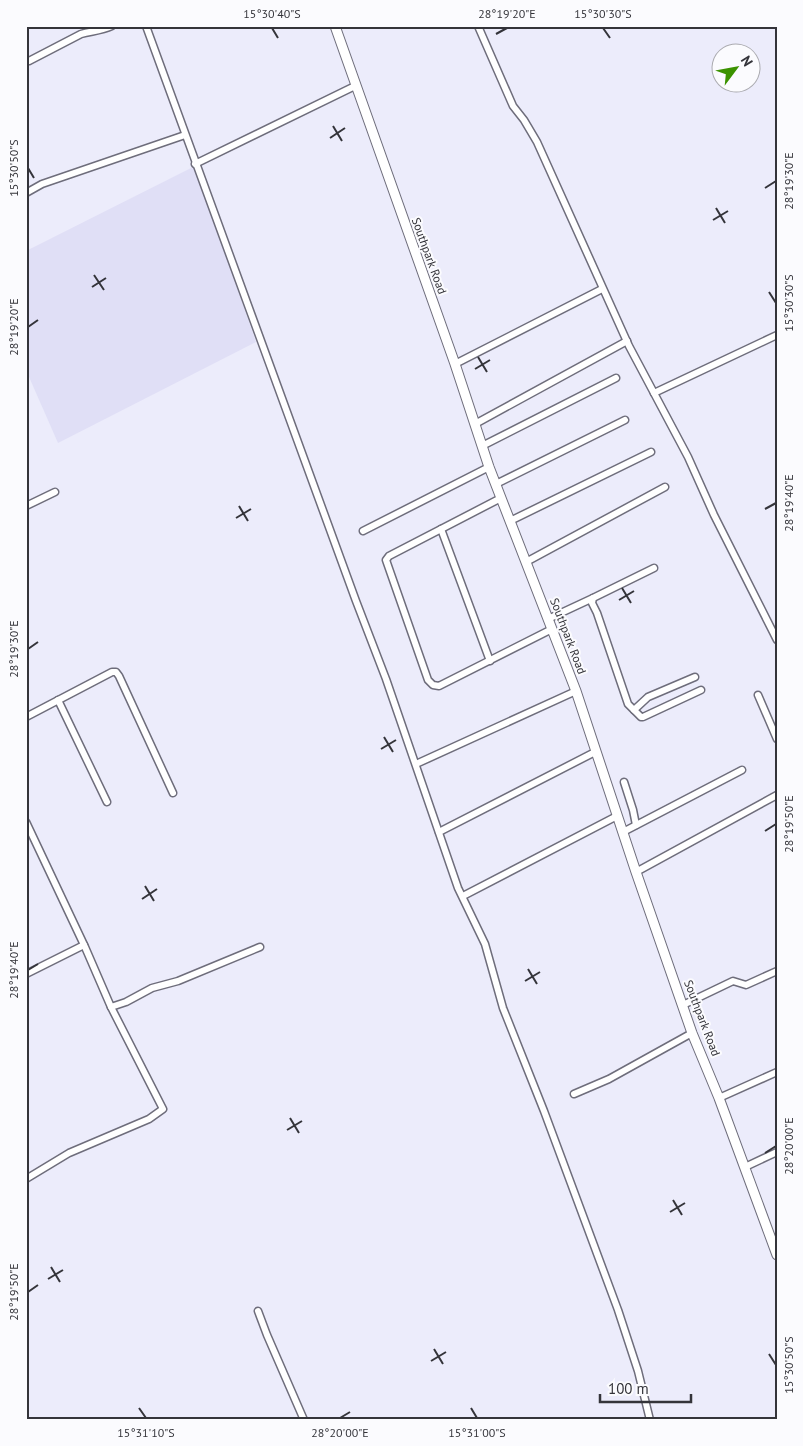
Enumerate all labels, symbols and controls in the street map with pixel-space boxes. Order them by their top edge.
text: 15°30'40"S [243,6,301,21]
text: 28°19'20"E [478,6,536,21]
text: 15°30'30"S [574,6,632,21]
north arrow [710,42,760,92]
text: N [737,52,757,70]
text: 15°30'50"S [6,139,21,197]
text: 28°19'30"E [781,152,796,210]
street label: Southpark Road [409,215,450,296]
text: 15°30'30"S [781,274,796,332]
text: 28°19'20"E [6,298,21,356]
text: 28°19'40"E [781,474,796,532]
street label: Southpark Road [547,596,590,676]
text: 28°19'30"E [6,620,21,678]
text: 28°19'50"E [781,795,796,853]
text: 28°19'40"E [6,941,21,999]
street label: Southpark Road [681,978,724,1058]
text: 28°20'00"E [781,1117,796,1175]
text: 28°19'50"E [6,1263,21,1321]
text: 15°30'50"S [781,1336,796,1394]
scale bar [600,1371,692,1403]
text: 100 m [608,1379,649,1398]
text: 15°31'10"S [117,1425,175,1440]
text: 28°20'00"E [311,1425,369,1440]
text: 15°31'00"S [448,1425,506,1440]

